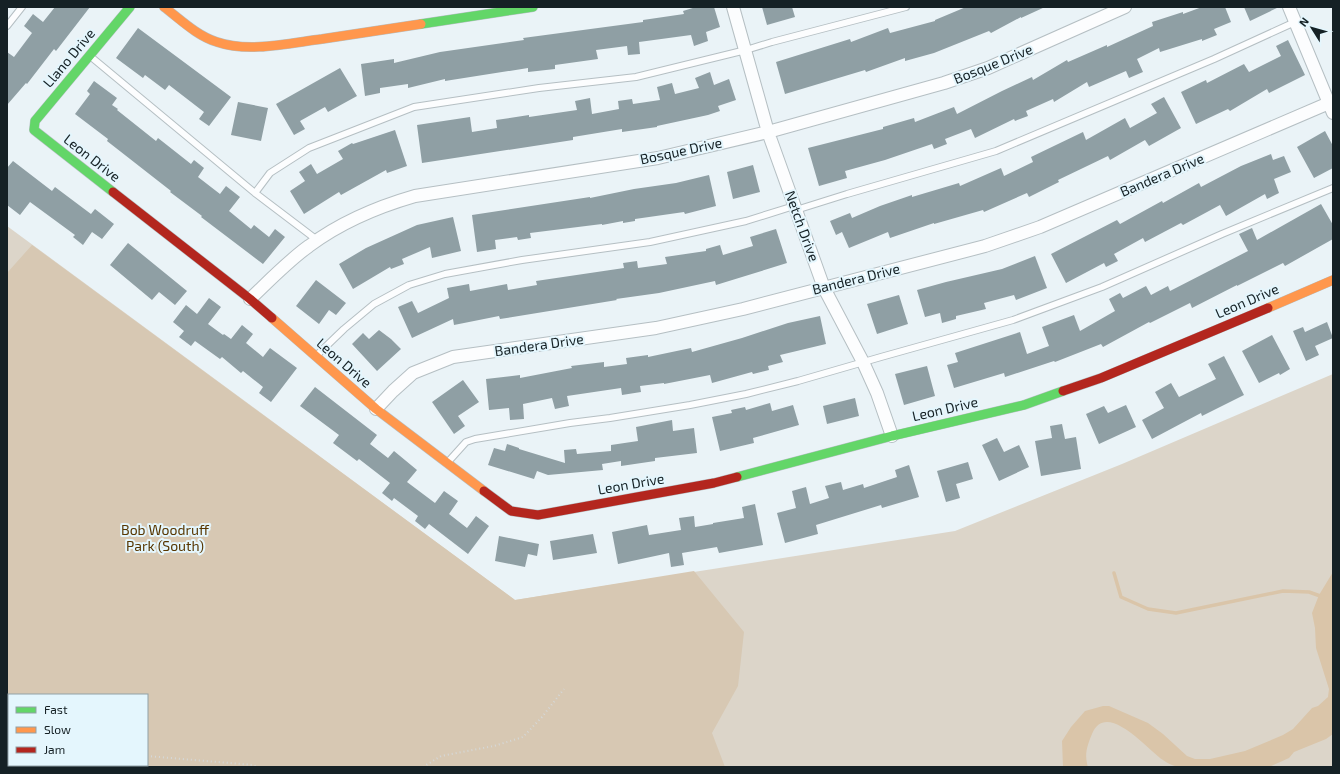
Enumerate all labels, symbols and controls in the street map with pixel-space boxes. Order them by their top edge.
north arrow [1292,8,1332,48]
text: N [1296,15,1311,29]
street label: Llano Drive [39,25,98,91]
street label: Bosque Drive [951,40,1035,87]
street label: Leon Drive [61,130,124,185]
street label: Bosque Drive [638,134,724,168]
street label: Bandera Drive [1117,149,1206,200]
street label: Netch Drive [782,188,823,264]
street label: Bandera Drive [810,259,901,298]
street label: Leon Drive [1213,280,1281,321]
street label: Bandera Drive [493,330,585,359]
street label: Leon Drive [313,334,375,391]
street label: Leon Drive [910,393,980,424]
street label: Leon Drive [596,469,665,498]
park label: Bob Woodruff Park (South) [121,521,210,554]
legend [8,694,148,766]
text: Fast [44,702,68,716]
text: Slow [44,722,71,736]
text: Jam [44,742,65,756]

